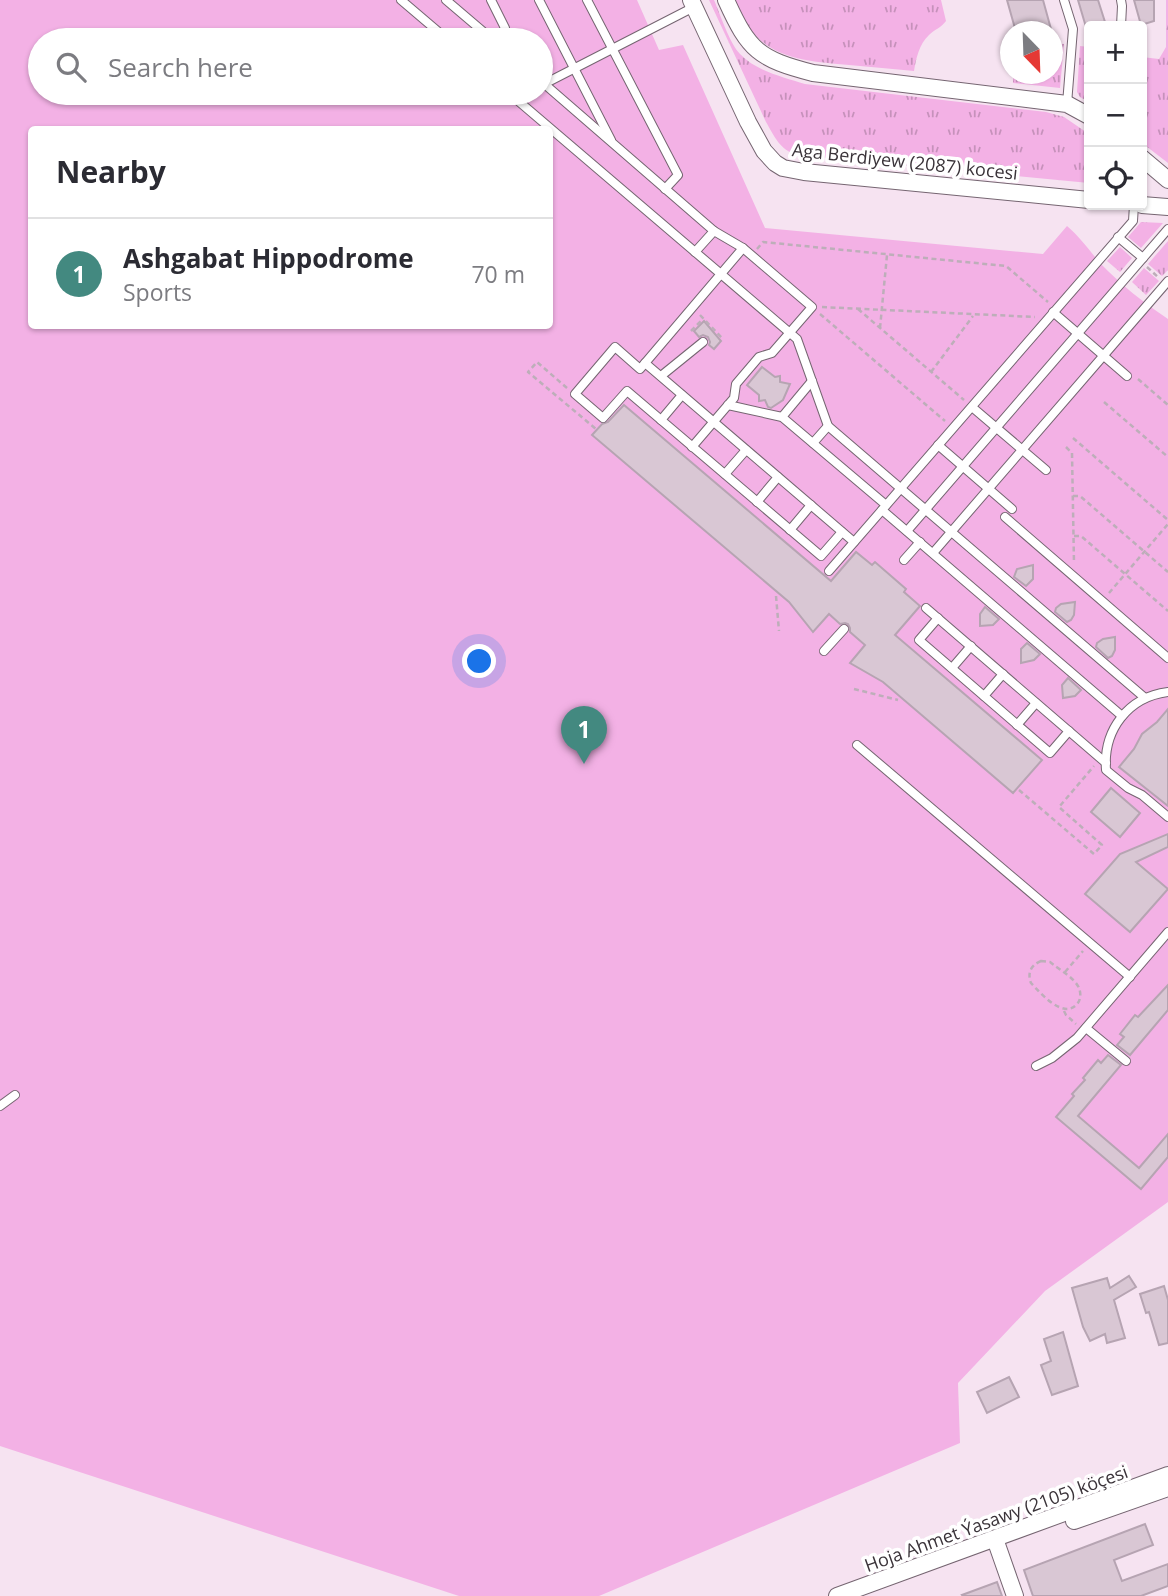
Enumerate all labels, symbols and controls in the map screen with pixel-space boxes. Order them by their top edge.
north arrow [1000,21,1063,84]
map controls [1084,21,1147,210]
button: + [1084,21,1147,84]
search box [28,28,553,105]
icon: search [52,48,90,86]
text: Search here [108,49,253,85]
button: − [1084,84,1147,147]
street label: Aga Berdiyew (2087) kocesi [791,137,1019,185]
button: locate [1084,147,1147,210]
text: Nearby [56,151,166,192]
text: Ashgabat Hippodrome [123,240,414,276]
text: 1 [72,258,86,290]
text: 70 m [471,258,525,290]
text: Sports [123,276,192,308]
your location [462,644,496,678]
pin: 1 [561,706,607,764]
street label: Hoja Ahmet Ýasawy (2105) köçesi [861,1459,1131,1577]

